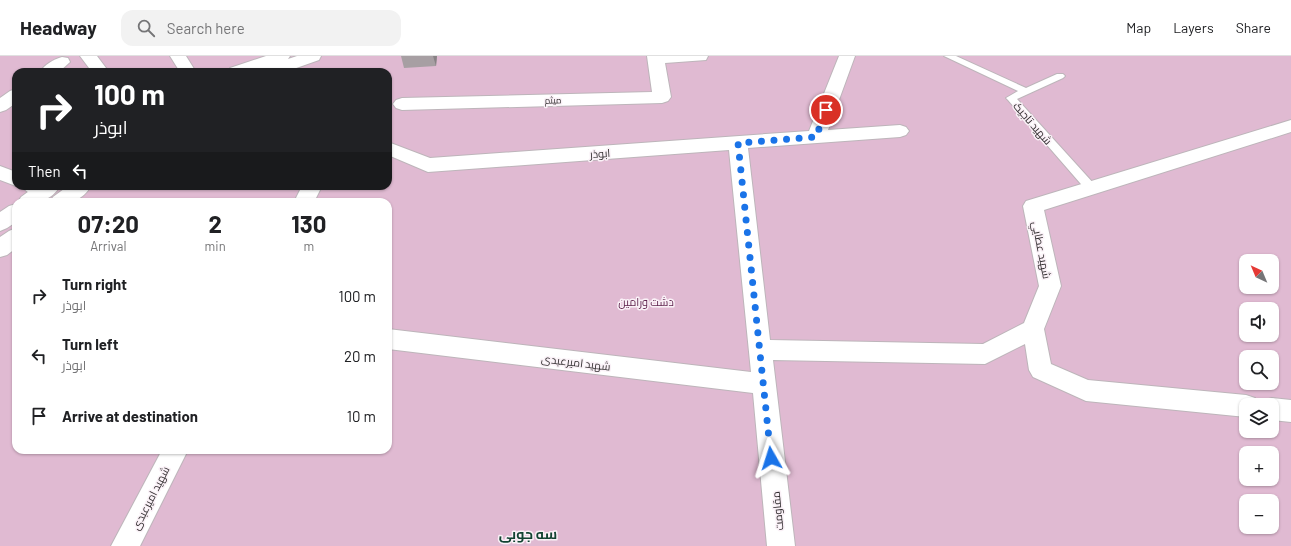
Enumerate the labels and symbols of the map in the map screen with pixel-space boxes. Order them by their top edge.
pin [809,93,843,127]
street label: میثم [544,94,562,107]
street label: شهید تاجیک [1010,99,1055,148]
street label: ابوذر [588,146,611,161]
street label: شهيد عطايي [1027,220,1054,280]
north arrow [1239,254,1279,294]
park label: دشت ورامین [618,295,674,309]
street label: شهید امیرعبدی [540,351,611,374]
position arrow [750,437,792,479]
street label: شهید امیرعبدی [128,464,173,532]
street label: مقاومت [768,491,787,531]
district label: سه جوبی [499,525,557,543]

